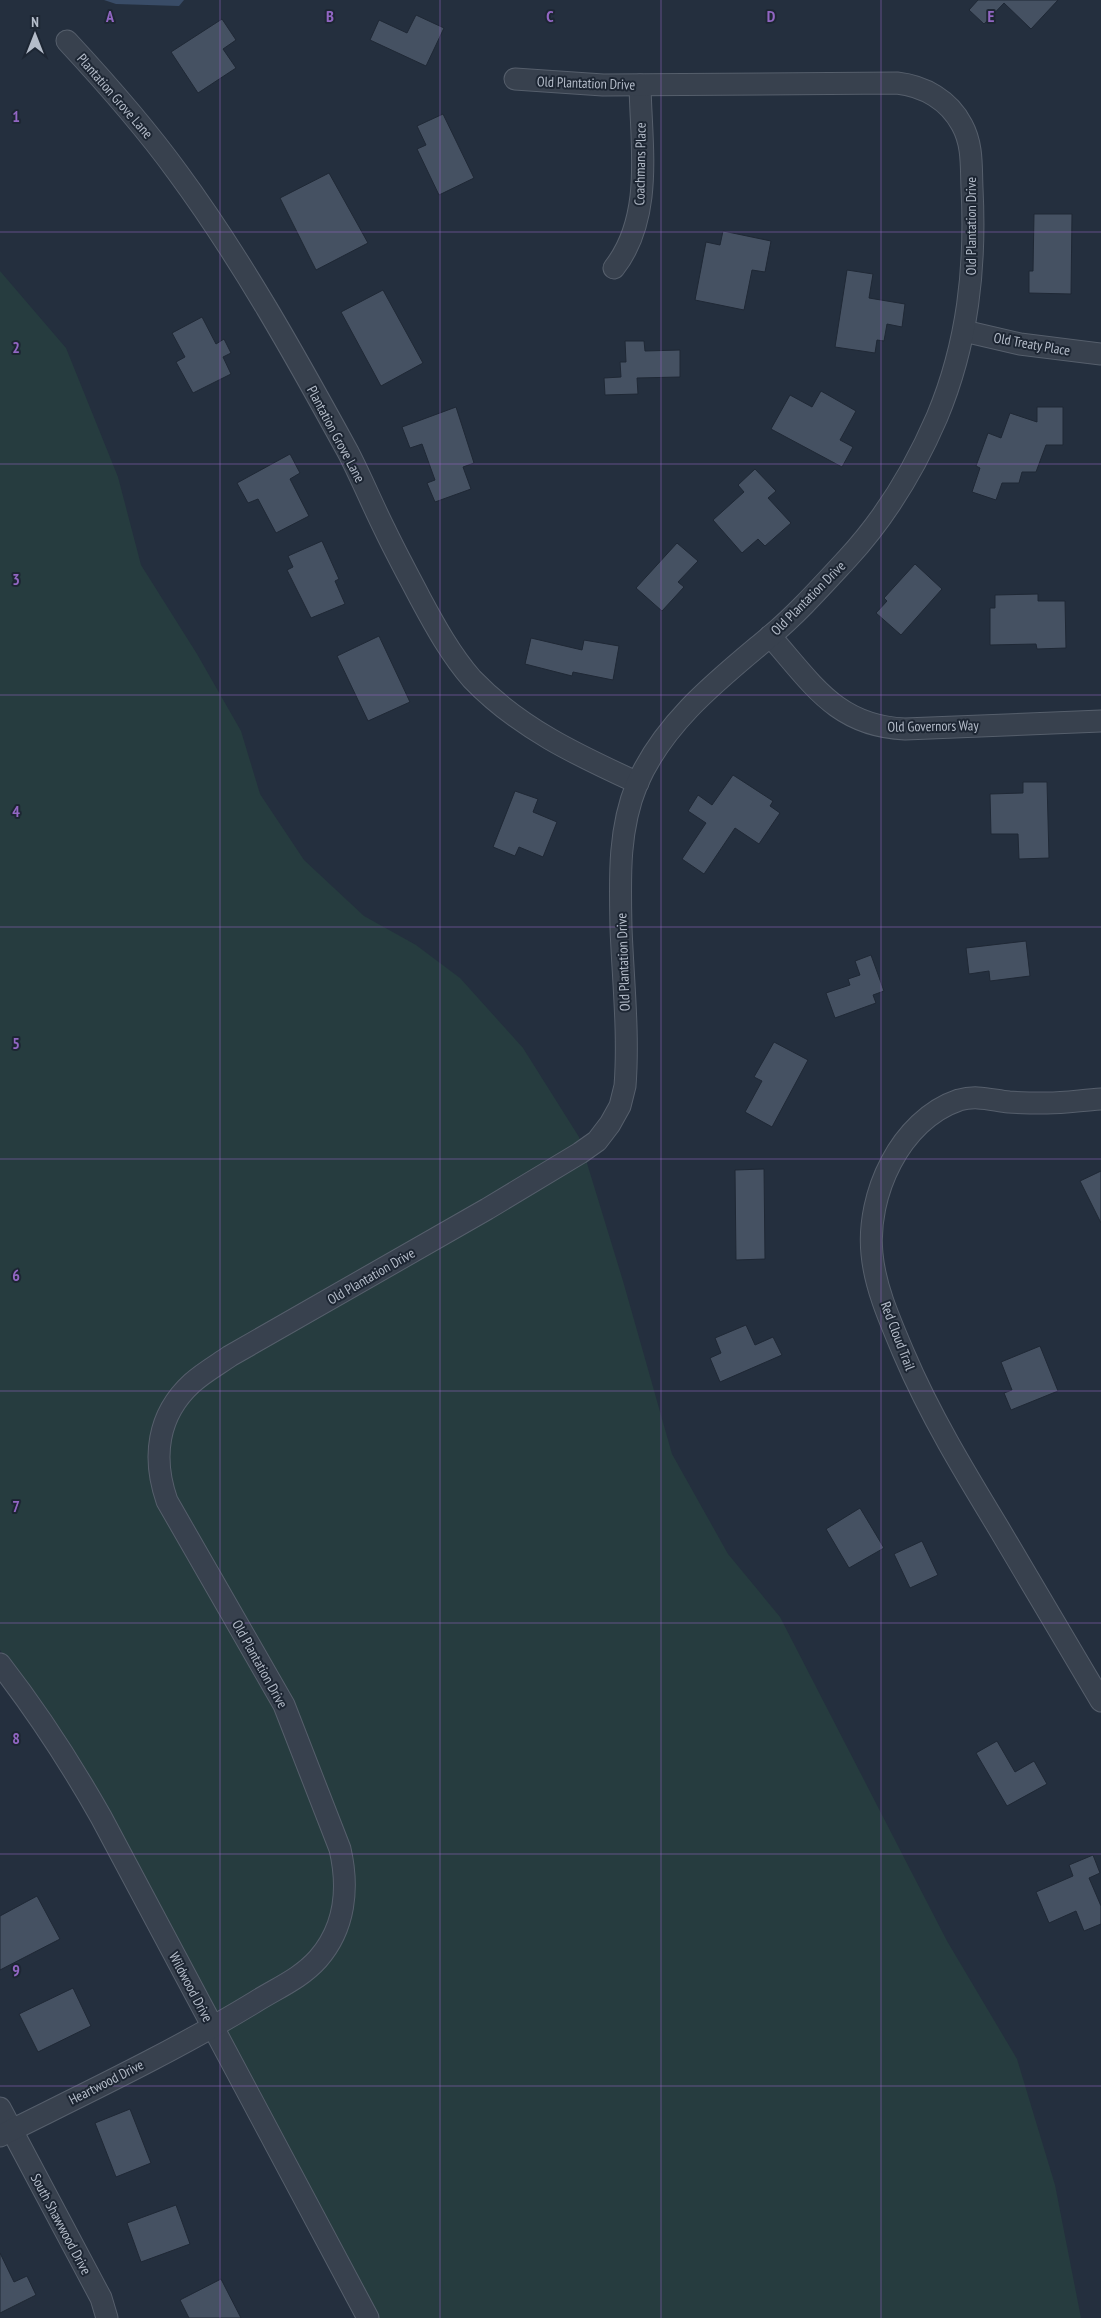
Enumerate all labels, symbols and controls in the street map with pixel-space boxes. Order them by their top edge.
text: A [105,6,115,26]
text: B [326,6,334,26]
text: C [546,6,554,26]
text: D [767,6,776,26]
text: E [988,6,995,26]
north arrow [10,10,60,60]
text: N [31,13,39,31]
street label: Plantation Grove Lane [73,50,157,142]
street label: Old Plantation Drive [537,72,636,94]
text: 1 [12,106,20,126]
street label: Coachmans Place [630,122,650,206]
street label: Old Plantation Drive [962,177,980,275]
street label: Old Treaty Place [992,328,1072,360]
text: 2 [12,337,20,357]
street label: Plantation Grove Lane [303,383,369,486]
street label: Old Plantation Drive [767,557,849,639]
text: 3 [12,569,20,589]
street label: Old Governors Way [887,716,979,736]
text: 4 [12,801,20,821]
street label: Old Plantation Drive [612,912,634,1011]
text: 5 [12,1033,20,1053]
street label: Old Plantation Drive [324,1244,418,1308]
text: 6 [12,1265,20,1285]
street label: Red Cloud Trail [877,1299,920,1374]
text: 7 [12,1496,20,1516]
street label: Old Plantation Drive [228,1617,292,1712]
text: 8 [12,1728,20,1748]
street label: Wildwood Drive [165,1949,217,2025]
text: 9 [12,1960,20,1980]
street label: Heartwood Drive [66,2055,147,2109]
street label: South Shawwood Drive [27,2170,95,2278]

